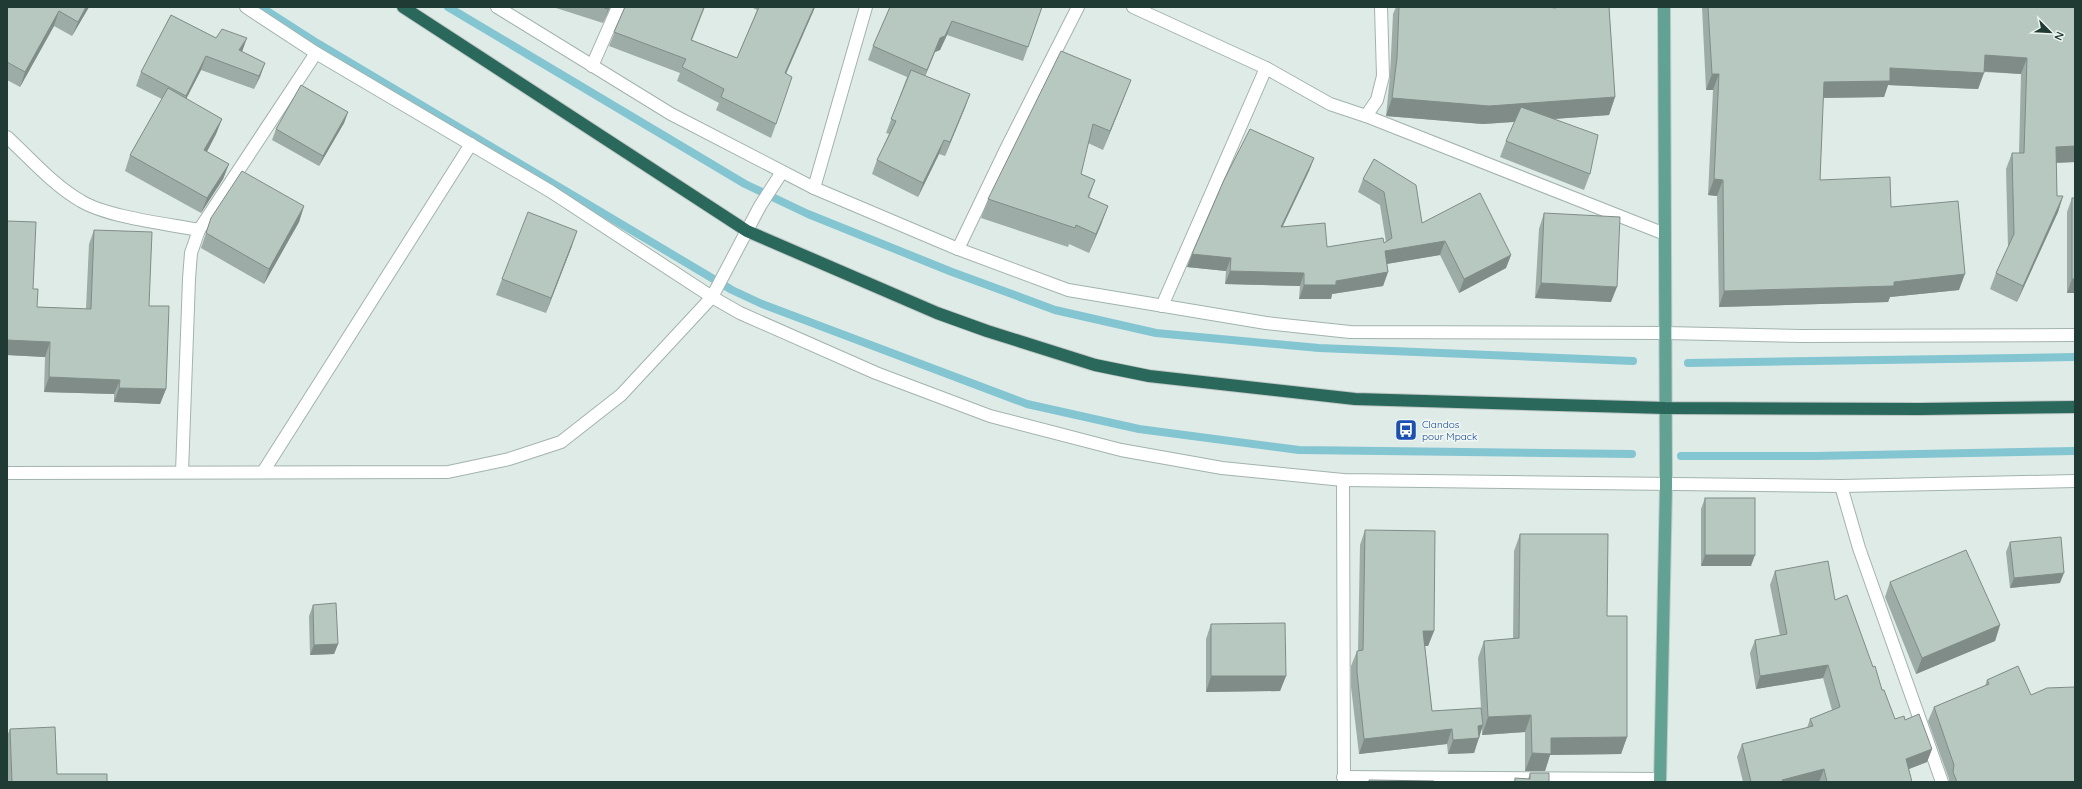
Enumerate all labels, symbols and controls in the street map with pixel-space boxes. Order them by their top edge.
north arrow [2030,12,2070,52]
text: N [2051,30,2067,43]
bus stop icon: Clandos pour Mpack [1393,417,1419,443]
place label: Clandos pour Mpack [1422,418,1477,443]

